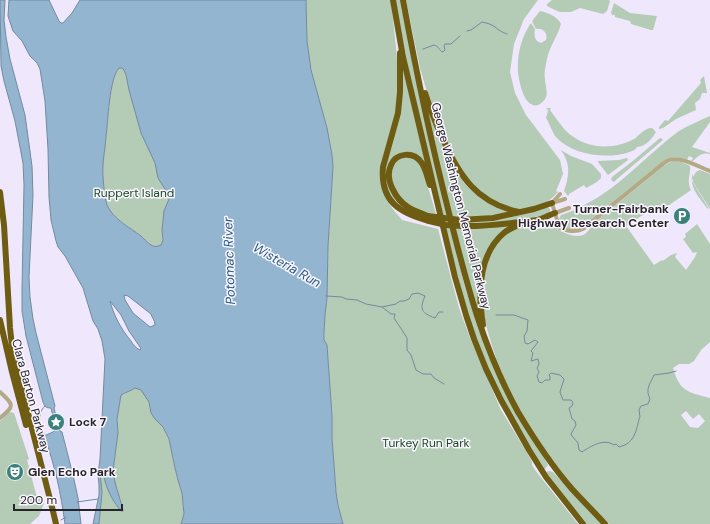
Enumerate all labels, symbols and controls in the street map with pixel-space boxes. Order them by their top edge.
street label: George Washington Memorial Parkway [428,101,495,311]
park label: Ruppert Island [94,185,174,201]
place label: Turner-Fairbank Highway Research Center [518,201,669,231]
parking icon: Turner-Fairbank Highway Research Center [672,206,692,226]
water label: Potomac River [219,216,239,305]
water label: Wisteria Run [250,239,324,291]
street label: Clara Barton Parkway [8,337,54,455]
place icon: Lock 7 [46,412,66,432]
place label: Lock 7 [69,414,107,430]
park label: Turkey Run Park [382,435,470,451]
theatre icon: Glen Echo Park [5,462,25,482]
place label: Glen Echo Park [28,464,116,480]
scale bar [14,486,122,512]
text: 200 m [20,492,57,508]

